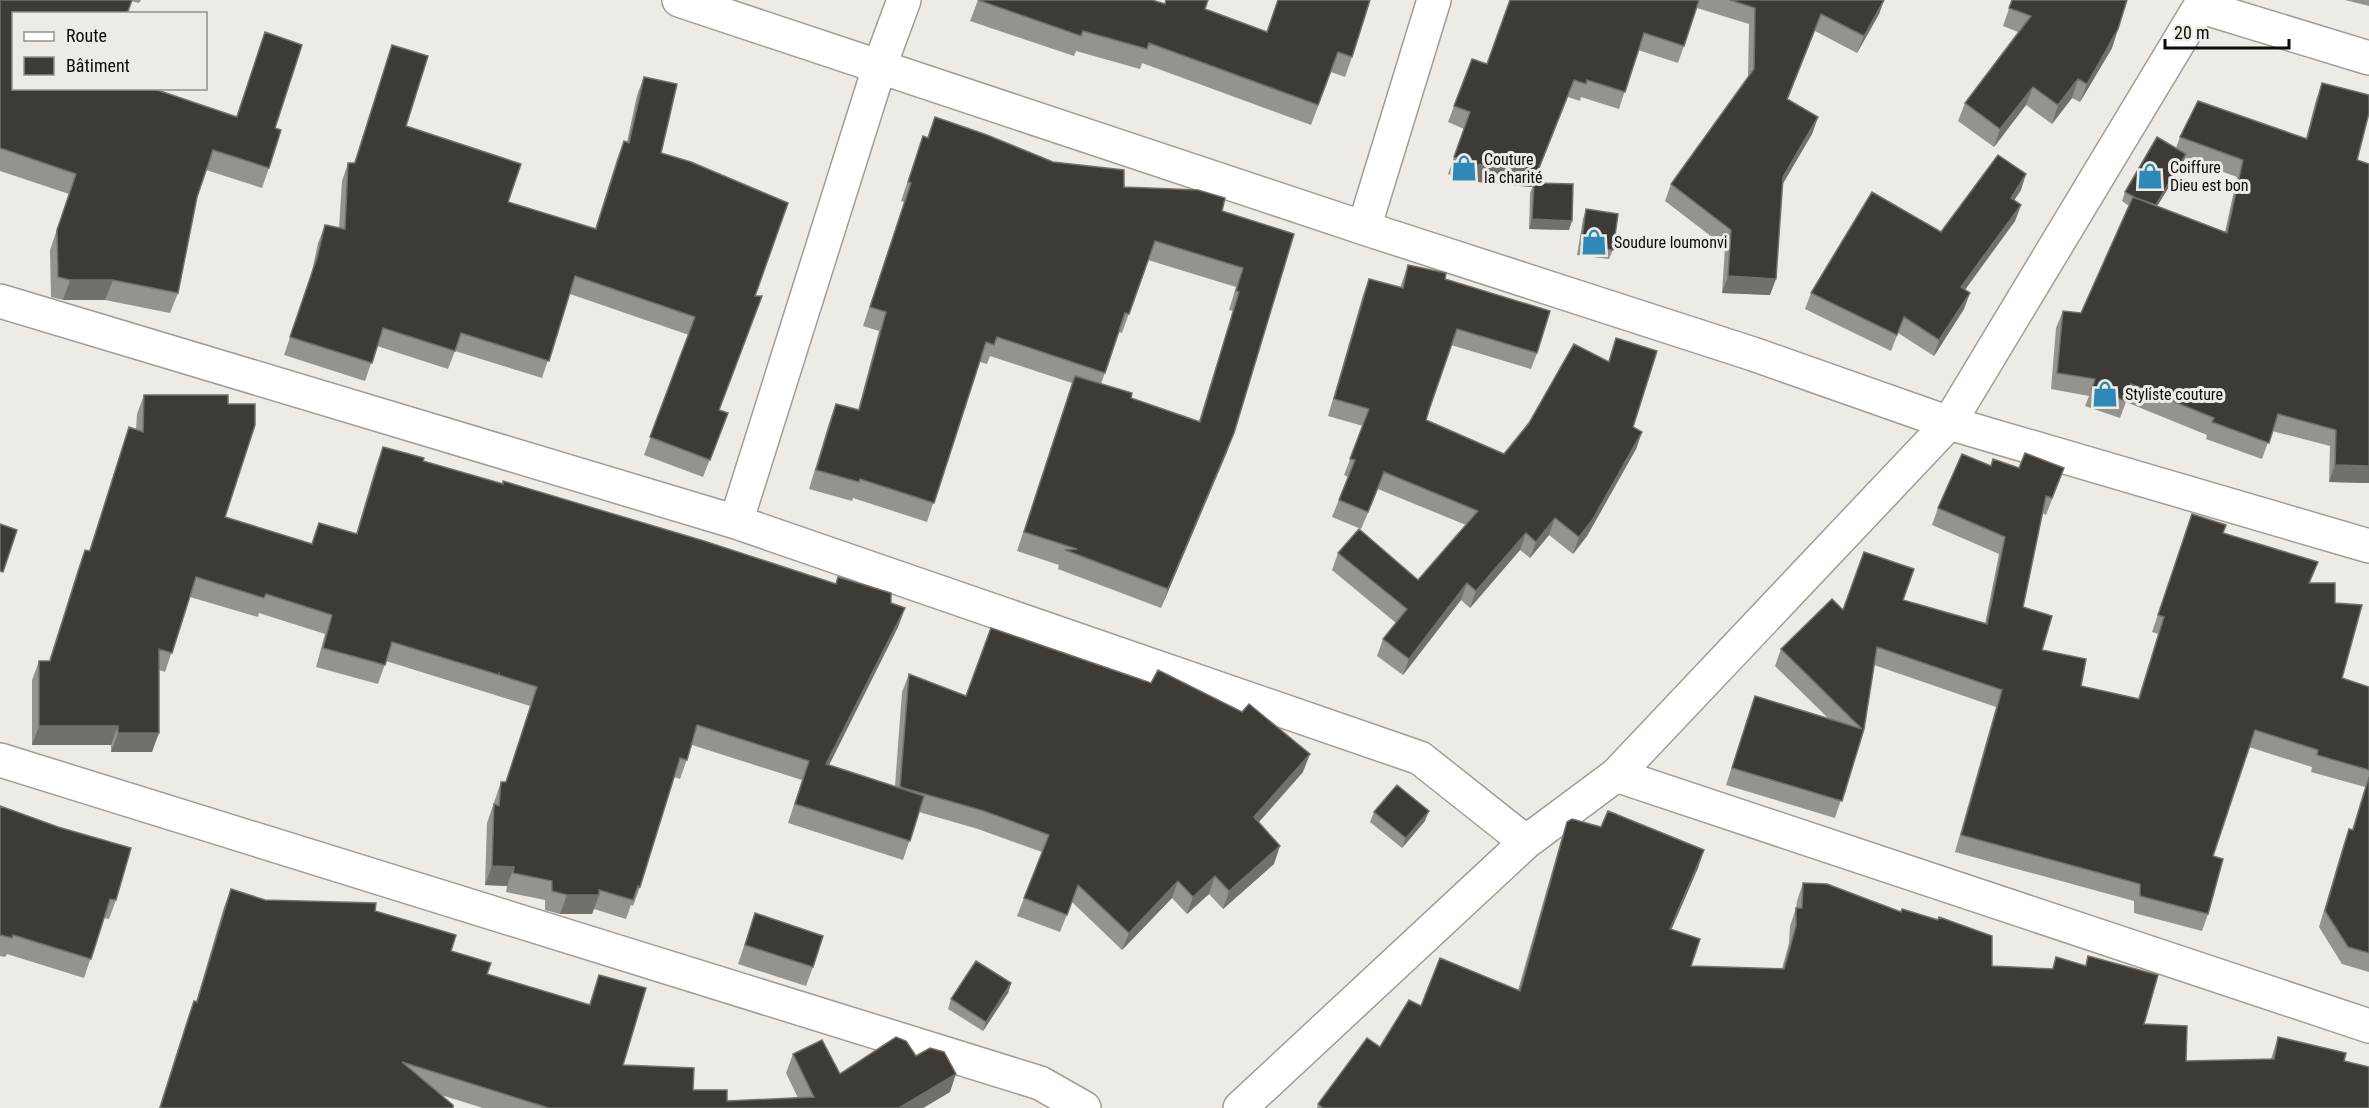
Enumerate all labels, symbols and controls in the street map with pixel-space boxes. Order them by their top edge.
legend [12,12,207,90]
scale bar [2165,12,2290,50]
text: 20 m [2174,22,2209,43]
text: Route [66,25,107,46]
text: Bâtiment [66,55,130,76]
place label: Couture la charité [1484,150,1543,187]
shop icon: Couture la charité [1449,153,1479,183]
place label: Coiffure Dieu est bon [2170,158,2249,195]
shop icon: Coiffure Dieu est bon [2135,161,2165,191]
shop icon: Soudure loumonvi [1579,227,1609,257]
place label: Soudure loumonvi [1614,233,1727,252]
shop icon: Styliste couture [2090,379,2120,409]
place label: Styliste couture [2125,385,2223,404]

